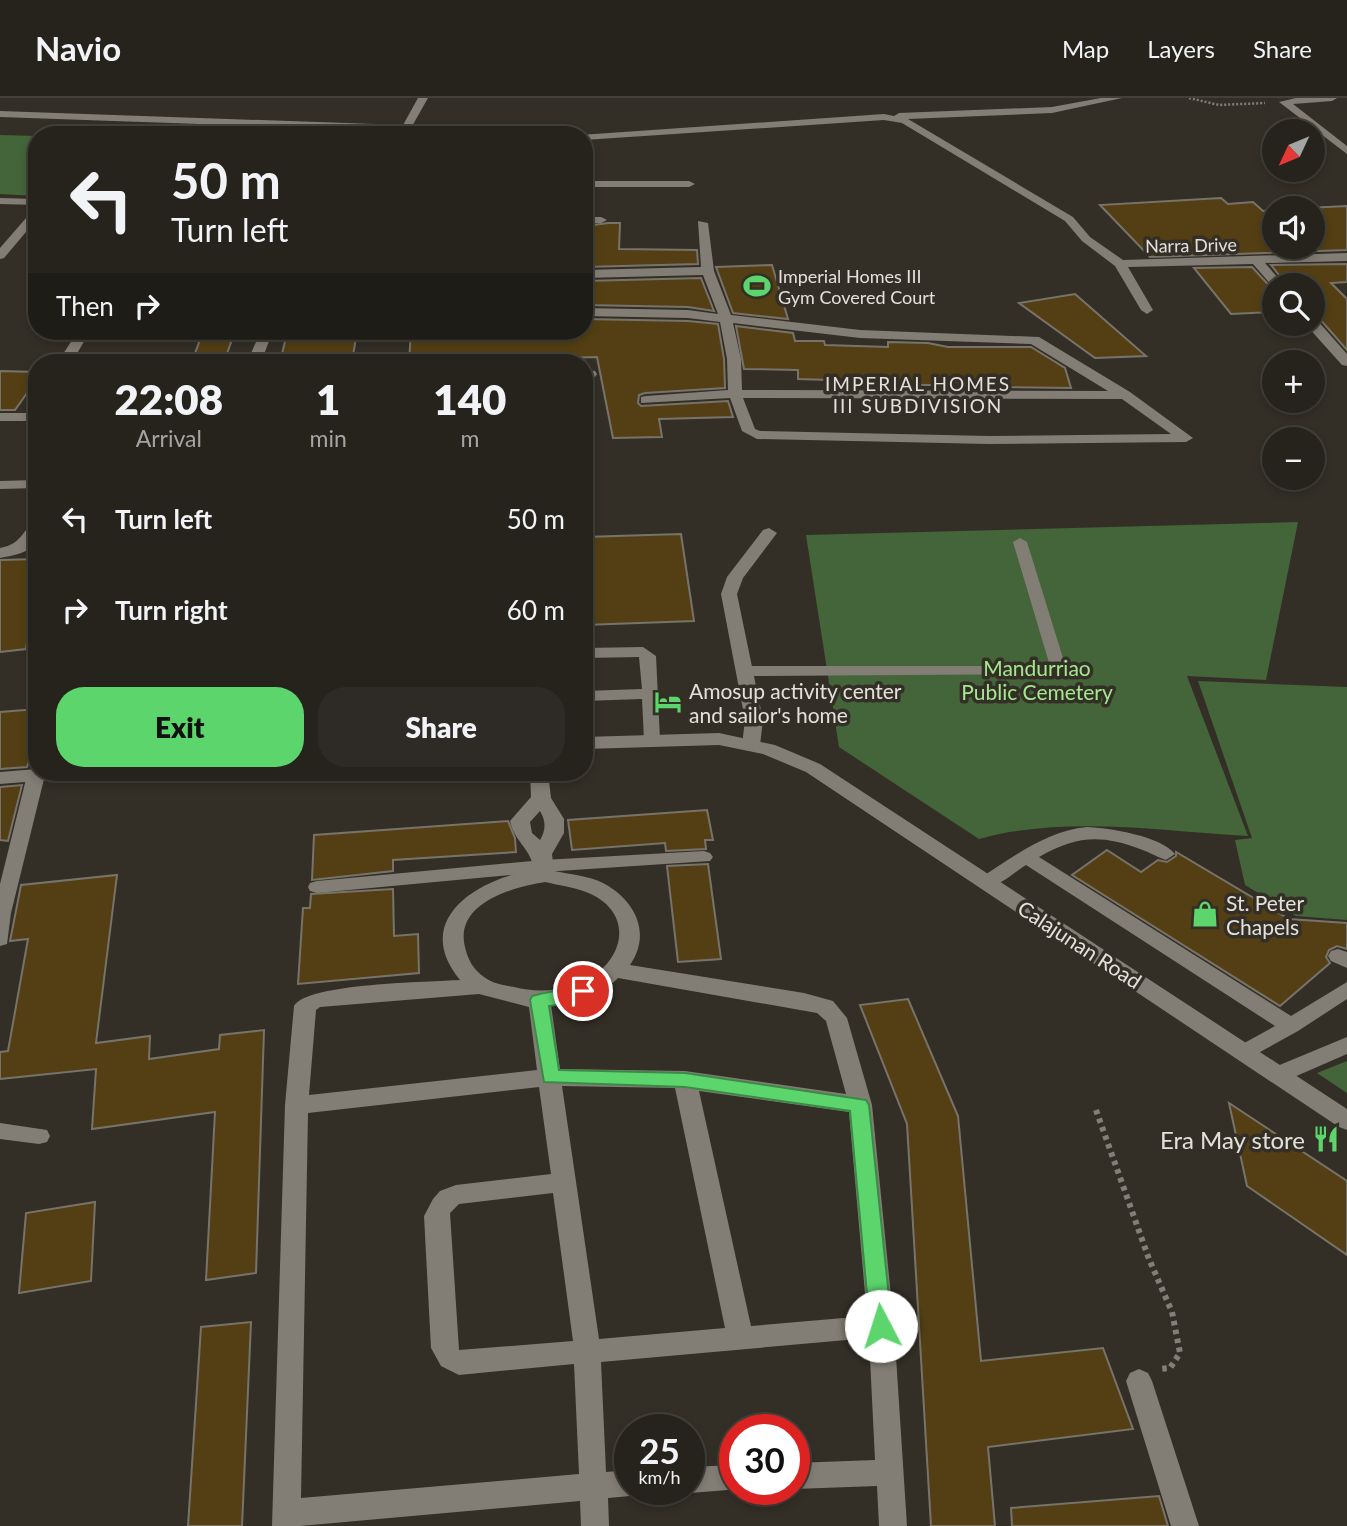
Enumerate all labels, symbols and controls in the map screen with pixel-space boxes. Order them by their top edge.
text: Navio [35,28,121,68]
text: Map [1062,34,1109,63]
text: Layers [1147,34,1215,63]
text: Share [1253,34,1312,63]
north arrow [1262,119,1325,182]
map controls [1262,119,1325,490]
text: 50 m [171,151,281,209]
icon: left [56,154,147,245]
button: sound [1262,196,1325,259]
text: Turn left [171,210,288,249]
street label: Narra Drive [1145,233,1237,257]
place label: Imperial Homes III Gym Covered Court [778,265,936,308]
sports icon: Imperial Homes III Gym Covered Court [742,271,772,301]
button: search [1262,273,1325,336]
icon: right [128,287,166,325]
text: Then [56,290,114,322]
button: + [1262,350,1325,413]
district label: IMPERIAL HOMES III SUBDIVISION [825,372,1011,417]
text: 22:08 [115,374,223,424]
text: 1 [316,374,340,424]
text: 140 [433,374,506,424]
text: Arrival [136,424,202,452]
text: min [310,424,347,452]
text: m [460,424,479,452]
button: − [1262,427,1325,490]
icon: left [56,500,94,538]
text: Turn left [115,503,212,535]
text: 50 m [507,503,565,535]
icon: right [56,591,94,629]
text: Turn right [115,594,228,626]
text: 60 m [507,594,565,626]
park label: Mandurriao Public Cemetery [961,655,1113,704]
place label: Amosup activity center and sailor's home [689,678,902,727]
button: Exit [56,687,304,767]
button: Share [318,687,565,767]
hotel icon: Amosup activity center and sailor's home [653,687,683,717]
place label: St. Peter Chapels [1226,890,1304,939]
street label: Calajunan Road [1013,895,1147,993]
shop icon: St. Peter Chapels [1190,899,1220,929]
pin [553,961,613,1021]
icon: arrive [564,972,602,1010]
restaurant icon: Era May store [1311,1124,1341,1154]
place label: Era May store [1160,1125,1305,1154]
position arrow [844,1289,918,1363]
speed limit sign: 30 [719,1414,810,1505]
text: 25 [639,1429,680,1471]
text: km/h [638,1466,681,1488]

